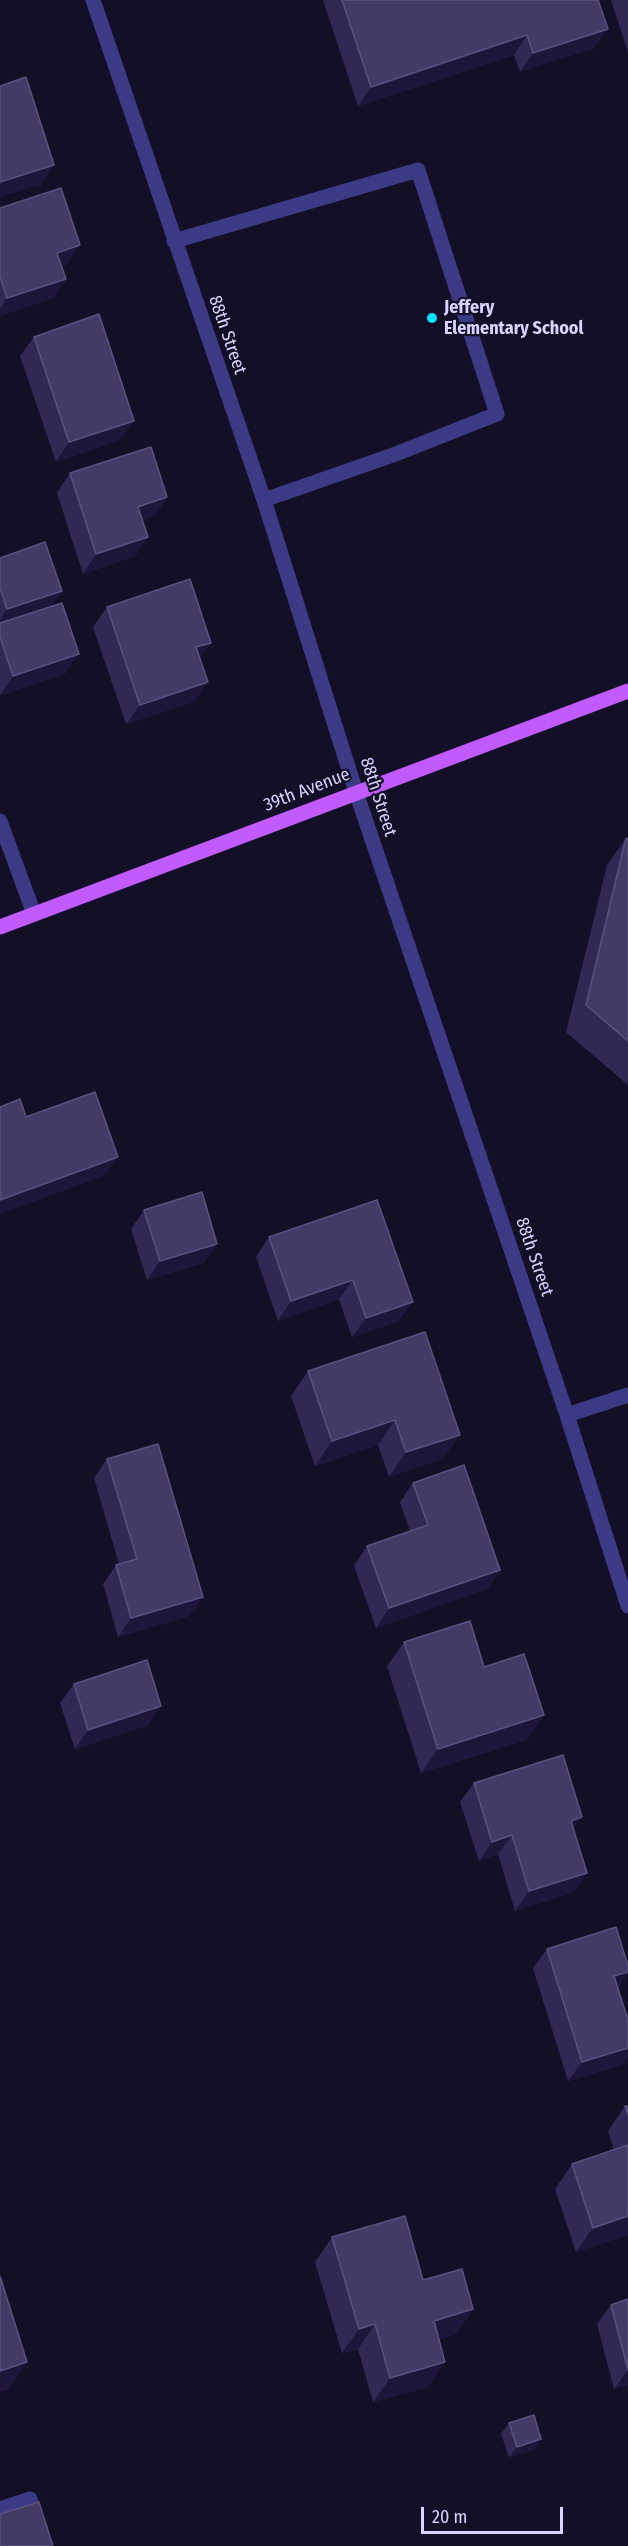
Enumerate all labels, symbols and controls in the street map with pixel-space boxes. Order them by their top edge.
street label: 88th Street [203,293,251,377]
place label: Jeffery Elementary School [444,297,583,340]
marker: Jeffery Elementary School [425,311,439,325]
street label: 88th Street [355,755,401,839]
street label: 39th Avenue [261,764,353,816]
street label: 88th Street [510,1215,558,1299]
scale bar [424,2495,566,2533]
text: 20 m [432,2506,467,2528]

